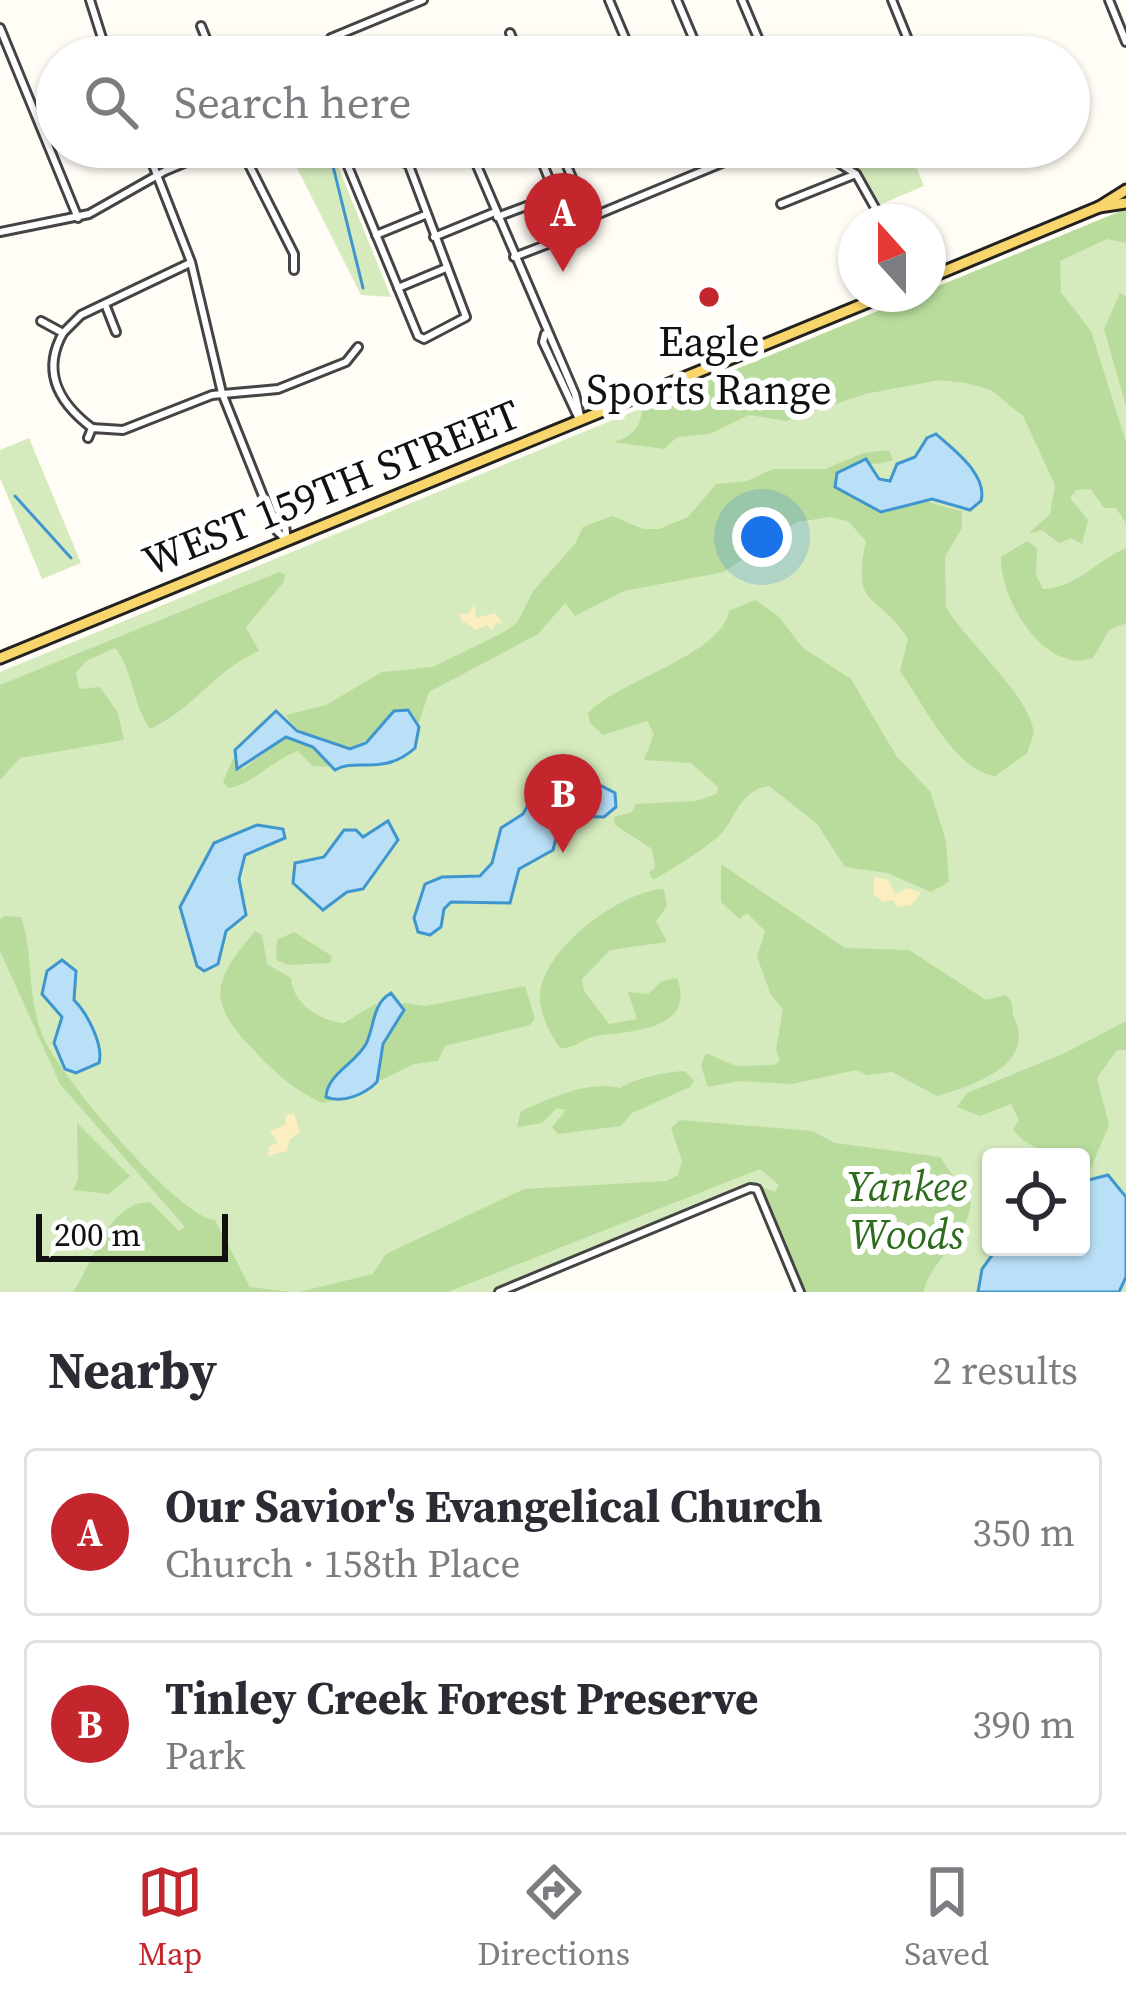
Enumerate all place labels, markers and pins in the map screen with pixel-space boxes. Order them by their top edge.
pin: A [524,173,602,272]
marker: Eagle Sports Range [696,284,722,310]
place label: Eagle Sports Range [586,312,832,418]
pin: B [524,754,602,853]

